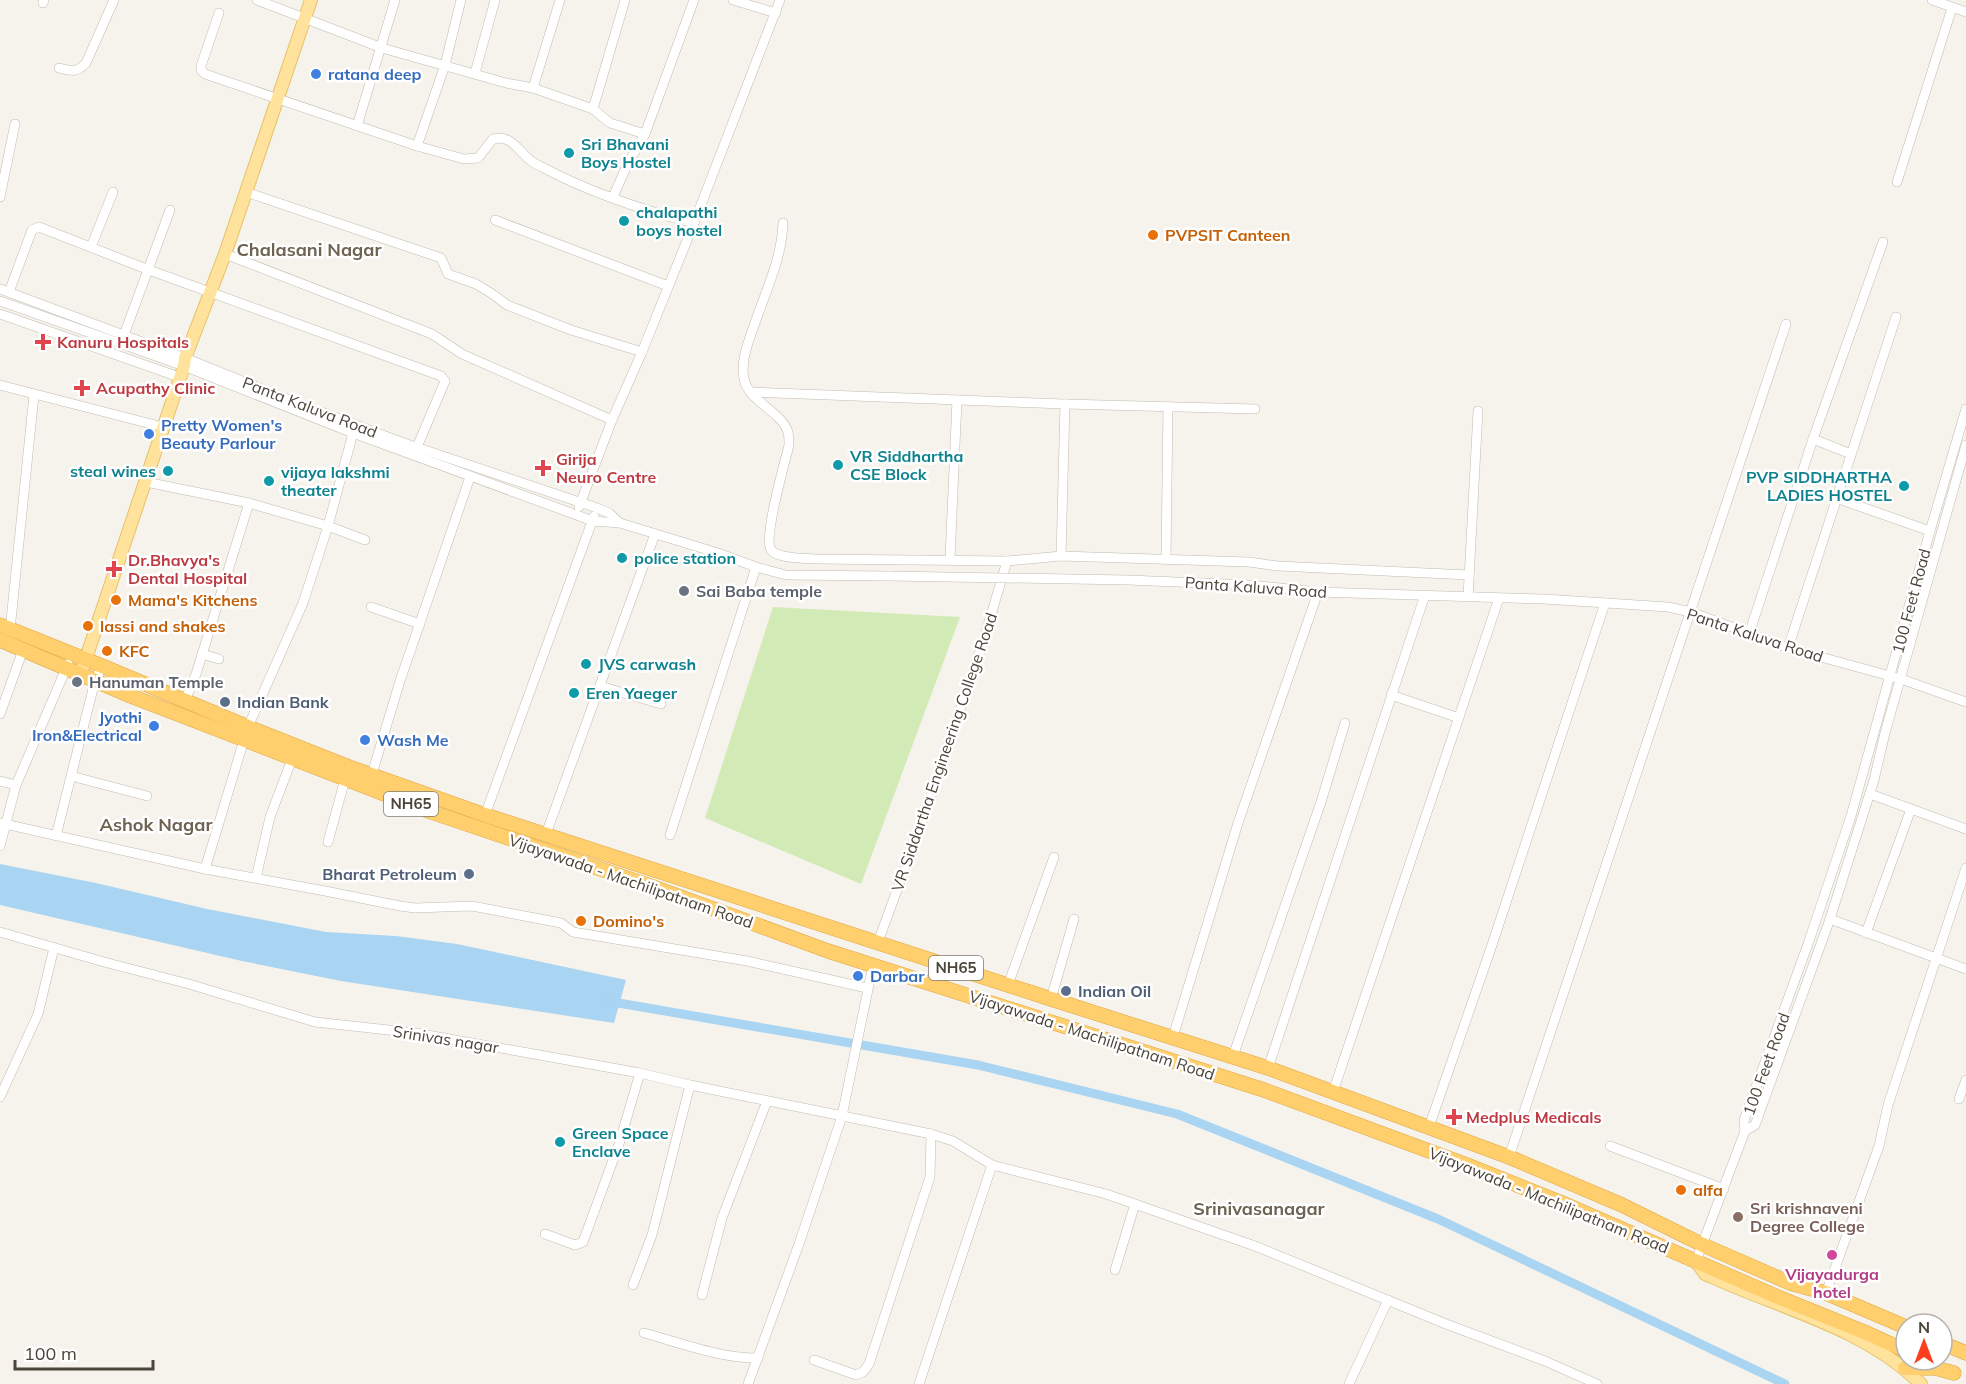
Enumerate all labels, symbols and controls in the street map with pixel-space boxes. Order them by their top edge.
place label: ratana deep [328,64,422,84]
marker: ratana deep [309,67,323,81]
place label: Sri Bhavani Boys Hostel [581,134,671,172]
marker: Sri Bhavani Boys Hostel [562,146,576,160]
place label: chalapathi boys hostel [636,202,722,240]
marker: chalapathi boys hostel [617,214,631,228]
place label: PVPSIT Canteen [1165,225,1290,245]
marker: PVPSIT Canteen [1146,228,1160,242]
district label: Chalasani Nagar [236,238,382,261]
place label: Kanuru Hospitals [57,332,189,352]
marker: Kanuru Hospitals [34,333,52,351]
street label: Panta Kaluva Road [240,372,380,442]
place label: Acupathy Clinic [96,378,215,398]
marker: Acupathy Clinic [73,379,91,397]
place label: Pretty Women's Beauty Parlour [161,415,282,453]
marker: Pretty Women's Beauty Parlour [142,427,156,441]
place label: VR Siddhartha CSE Block [849,446,963,484]
place label: Girija Neuro Centre [556,449,656,487]
marker: VR Siddhartha CSE Block [831,458,845,472]
marker: Girija Neuro Centre [534,459,552,477]
place label: steal wines [70,461,156,481]
place label: vijaya lakshmi theater [280,462,390,500]
marker: steal wines [161,464,175,478]
place label: PVP SIDDHARTHA LADIES HOSTEL [1746,467,1892,505]
marker: vijaya lakshmi theater [262,474,276,488]
marker: PVP SIDDHARTHA LADIES HOSTEL [1897,479,1911,493]
street label: 100 Feet Road [1887,546,1935,656]
place label: police station [634,548,736,568]
place label: Dr.Bhavya's Dental Hospital [128,550,247,588]
marker: police station [615,551,629,565]
marker: Dr.Bhavya's Dental Hospital [105,560,123,578]
street label: Panta Kaluva Road [1184,572,1328,602]
place label: Sai Baba temple [696,581,822,601]
marker: Sai Baba temple [677,584,691,598]
place label: Mama's Kitchens [128,590,257,610]
marker: Mama's Kitchens [109,593,123,607]
street label: Panta Kaluva Road [1684,603,1826,667]
street label: VR Siddartha Engineering College Road [887,610,1001,894]
place label: lassi and shakes [100,616,226,636]
marker: lassi and shakes [81,619,95,633]
place label: KFC [119,641,150,661]
marker: KFC [100,644,114,658]
place label: JVS carwash [598,654,696,674]
marker: JVS carwash [579,657,593,671]
place label: Hanuman Temple [89,672,224,692]
marker: Hanuman Temple [70,675,84,689]
place label: Eren Yaeger [586,683,678,703]
marker: Eren Yaeger [567,686,581,700]
place label: Indian Bank [237,692,330,712]
marker: Indian Bank [218,695,232,709]
place label: Jyothi Iron&Electrical [32,707,142,745]
marker: Jyothi Iron&Electrical [147,719,161,733]
place label: Wash Me [377,730,449,750]
marker: Wash Me [358,733,372,747]
road number: NH65 [384,792,438,816]
district label: Ashok Nagar [100,813,213,836]
street label: Vijayawada - Machilipatnam Road [506,830,756,932]
place label: Bharat Petroleum [322,864,457,884]
marker: Bharat Petroleum [462,867,476,881]
place label: Domino's [593,911,664,931]
marker: Domino's [574,914,588,928]
road number: NH65 [929,956,983,980]
place label: Darbar [870,966,925,986]
marker: Darbar [851,969,865,983]
place label: Indian Oil [1078,981,1151,1001]
marker: Indian Oil [1059,984,1073,998]
street label: Vijayawada - Machilipatnam Road [967,986,1217,1084]
street label: 100 Feet Road [1738,1010,1794,1118]
street label: Srinivas nagar [392,1021,501,1057]
place label: Medplus Medicals [1466,1107,1602,1127]
marker: Medplus Medicals [1447,1110,1461,1124]
place label: Green Space Enclave [572,1123,669,1161]
marker: Green Space Enclave [553,1135,567,1149]
street label: Vijayawada - Machilipatnam Road [1426,1143,1672,1257]
place label: alfa [1693,1180,1723,1200]
marker: alfa [1674,1183,1688,1197]
district label: Srinivasanagar [1193,1197,1326,1220]
place label: Sri krishnaveni Degree College [1750,1198,1865,1236]
marker: Sri krishnaveni Degree College [1731,1210,1745,1224]
marker: Vijayadurga hotel [1825,1248,1839,1262]
place label: Vijayadurga hotel [1784,1264,1879,1302]
north arrow [1894,1312,1954,1372]
text: N [1918,1317,1930,1337]
scale bar [15,1333,153,1371]
text: 100 m [24,1342,77,1365]

